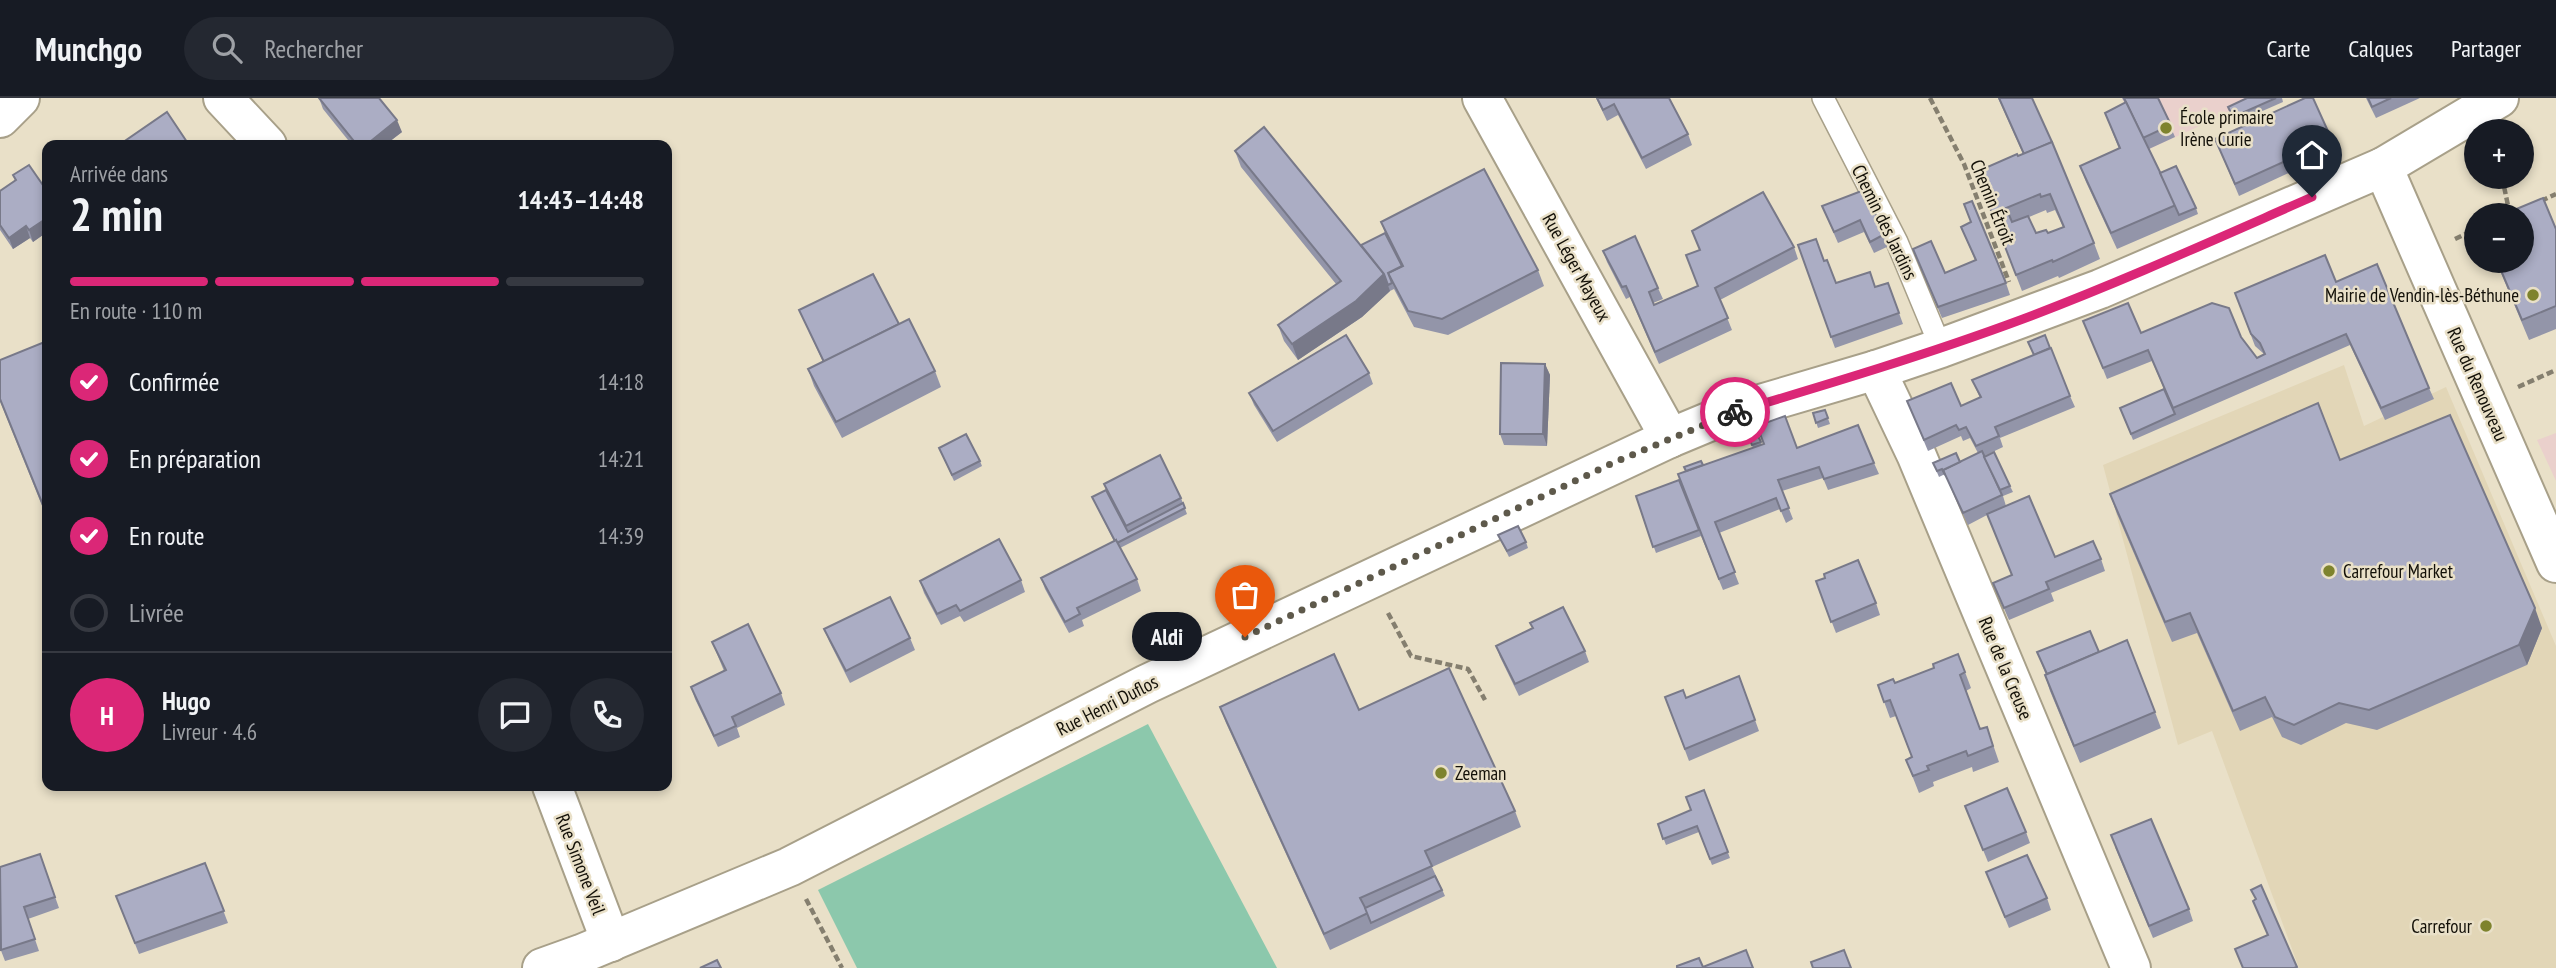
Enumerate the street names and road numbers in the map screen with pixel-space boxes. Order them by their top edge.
street label: Chemin Étroit [1965,156,2021,249]
street label: Chemin des Jardins [1847,161,1923,283]
street label: Rue Léger Mayeux [1537,209,1617,325]
street label: Rue du Renouveau [2442,323,2514,445]
street label: Rue de la Creuse [1974,613,2038,723]
street label: Rue Henri Duflos [1052,669,1162,741]
street label: Rue Simone Veil [551,810,611,918]

